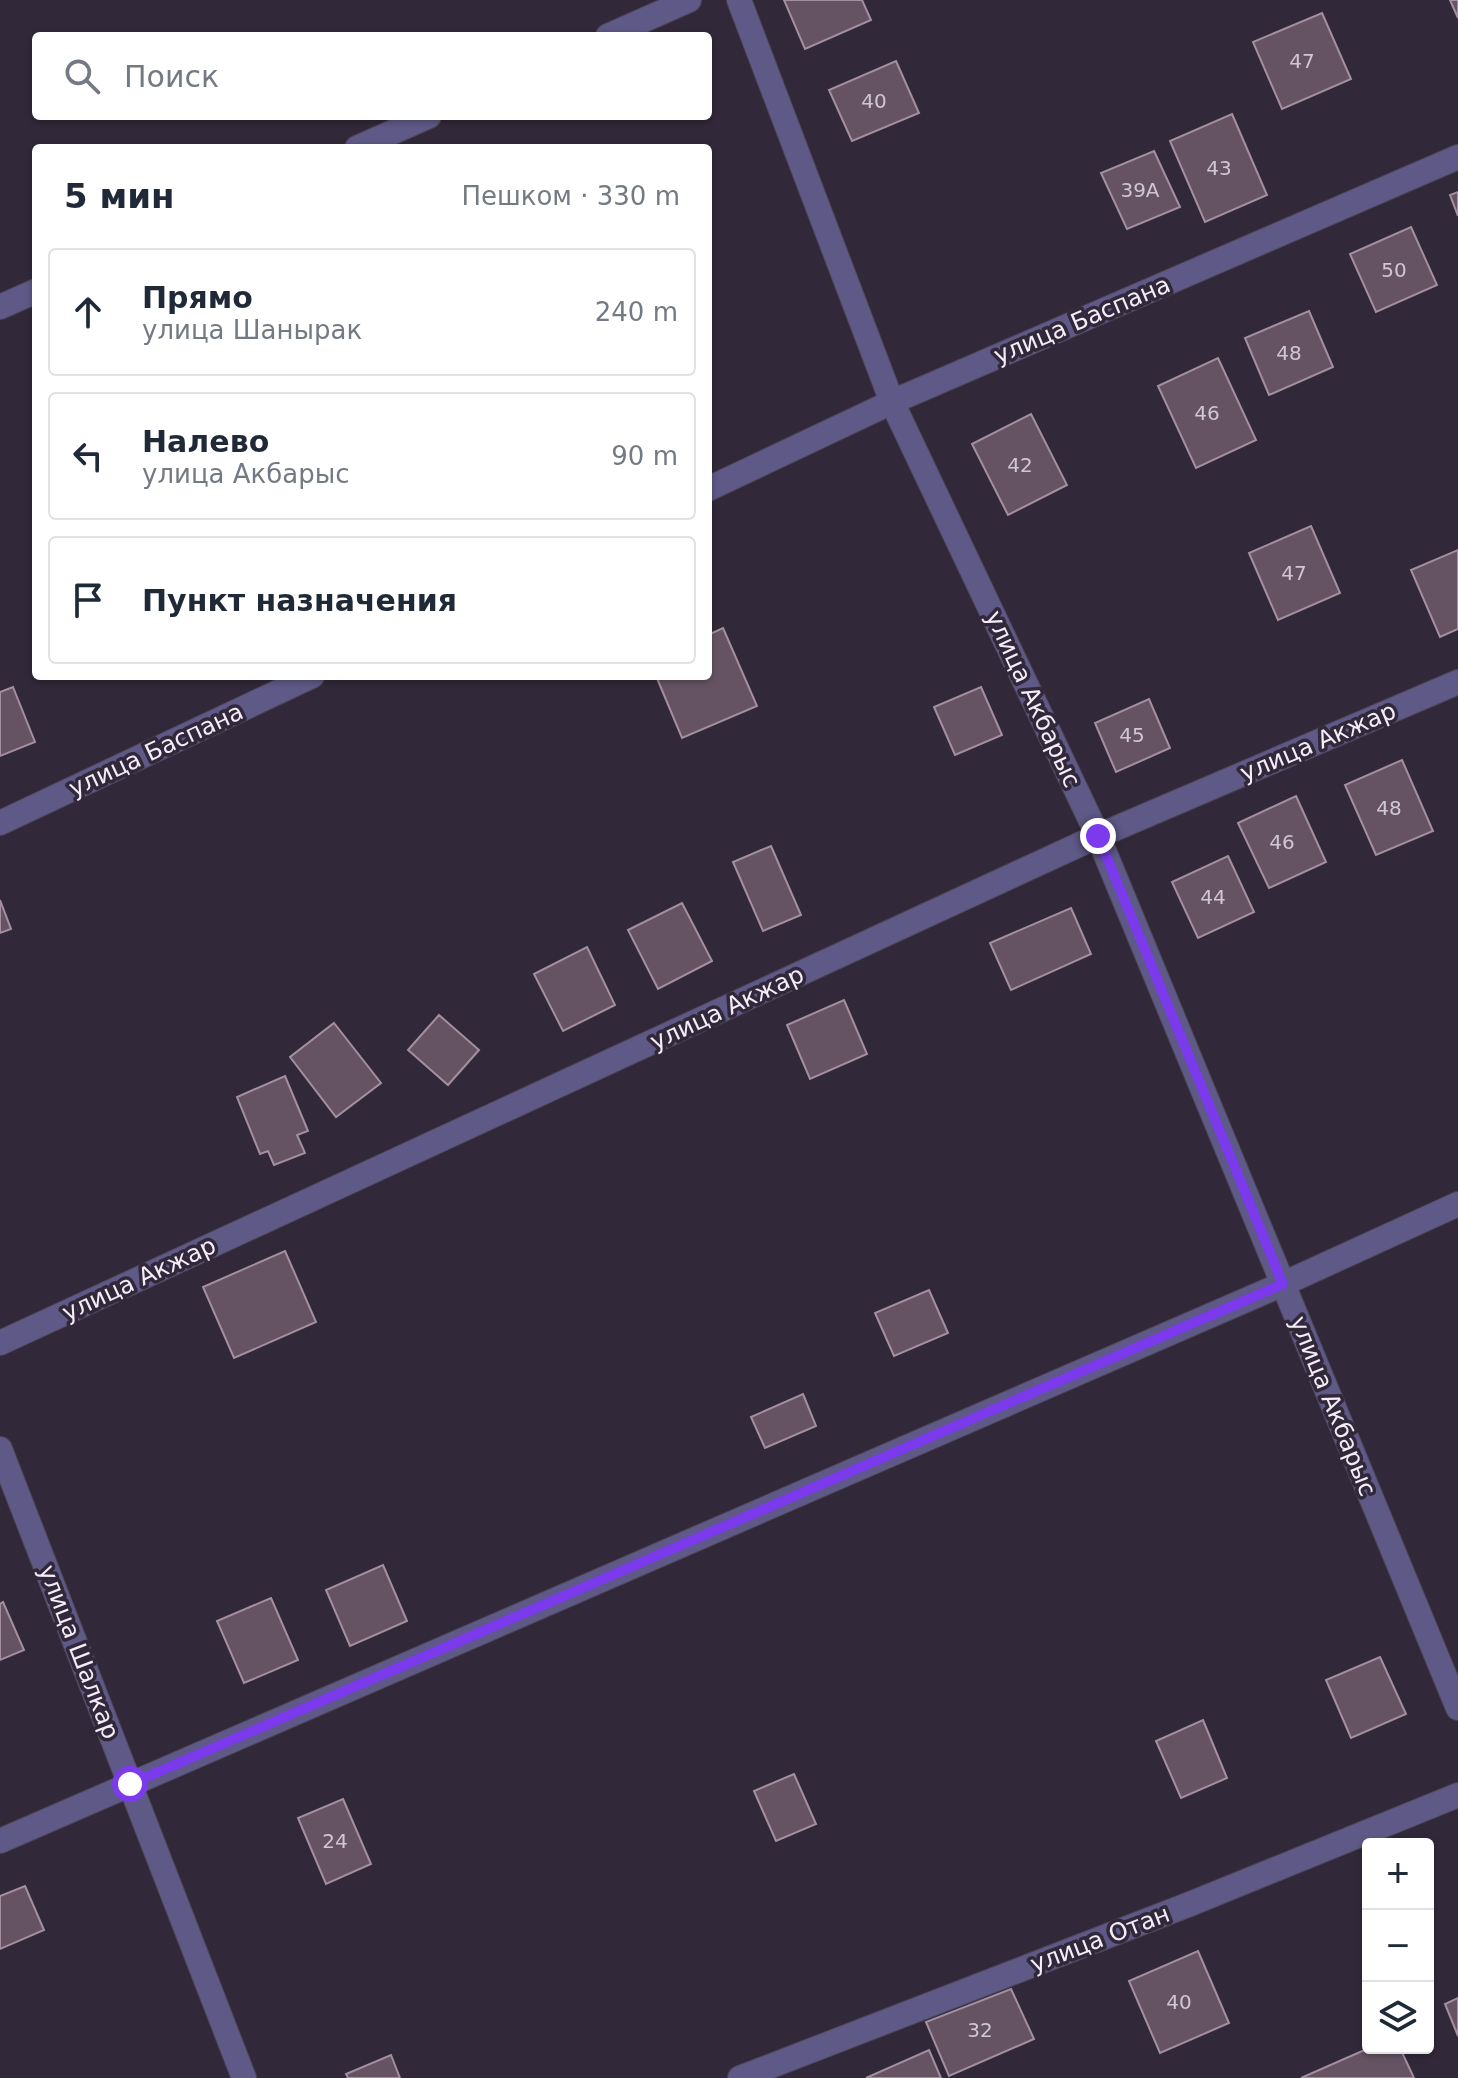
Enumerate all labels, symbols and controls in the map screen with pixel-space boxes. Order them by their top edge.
search box [32,32,712,120]
house number: 47 [1289,49,1315,73]
icon: search [60,54,104,98]
text: Поиск [124,59,219,94]
house number: 40 [861,89,887,113]
house number: 43 [1206,156,1232,180]
text: 5 мин [64,176,175,216]
house number: 39А [1120,178,1160,202]
text: Пешком · 330 m [461,181,680,211]
house number: 50 [1381,258,1407,282]
street label: улица Баспана [990,270,1174,370]
text: Прямо [142,280,253,315]
icon: ahead [66,290,110,334]
text: 240 m [595,297,678,327]
text: улица Шанырак [142,315,362,345]
house number: 48 [1276,341,1302,365]
house number: 46 [1194,401,1220,425]
text: Налево [142,424,269,459]
icon: left [66,434,110,478]
text: 90 m [611,441,678,471]
house number: 42 [1007,453,1033,477]
text: улица Акбарыс [142,459,350,489]
house number: 47 [1281,561,1307,585]
icon: arrive [66,578,110,622]
text: Пункт назначения [142,583,457,618]
street label: улица Акбарыс [980,606,1086,792]
street label: улица Баспана [64,697,248,803]
street label: улица Акжар [1236,697,1400,787]
house number: 45 [1119,723,1145,747]
house number: 48 [1376,796,1402,820]
route end [1080,818,1116,854]
house number: 46 [1269,830,1295,854]
house number: 44 [1200,885,1226,909]
street label: улица Акжар [646,960,808,1056]
street label: улица Акжар [58,1231,220,1327]
street label: улица Акбарыс [1284,1312,1382,1500]
street label: улица Шалкар [33,1561,125,1743]
route start [112,1766,148,1802]
house number: 24 [322,1829,348,1853]
map controls [1362,1838,1434,2054]
button: + [1362,1838,1434,1910]
street label: улица Отан [1026,1900,1174,1978]
button: − [1362,1910,1434,1982]
button: layers [1362,1982,1434,2054]
house number: 40 [1166,1990,1192,2014]
house number: 32 [967,2018,993,2042]

